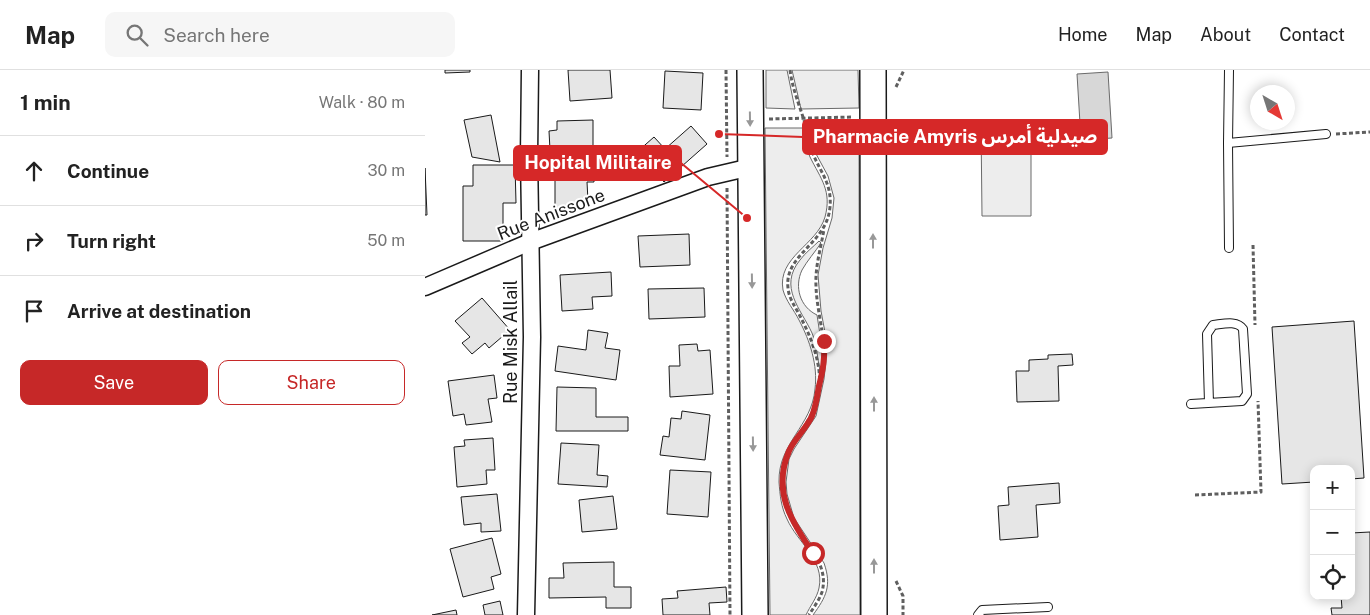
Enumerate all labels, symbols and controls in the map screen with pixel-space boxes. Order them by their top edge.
search box [105,12,455,57]
text: Map [25,21,75,49]
icon: search [123,21,151,49]
text: Search here [163,24,270,46]
text: Home [1058,24,1108,45]
text: Map [1136,24,1172,45]
text: About [1200,24,1251,45]
text: Contact [1279,24,1345,45]
north arrow [1250,85,1295,130]
text: 1 min [20,90,71,115]
text: Walk · 80 m [319,93,405,112]
one-way arrow [746,111,754,127]
callout: Pharmacie Amyris صيدلية أمرس [803,120,1107,154]
text: Pharmacie Amyris صيدلية أمرس [813,123,1097,148]
callout: Hopital Militaire [514,146,681,180]
text: Hopital Militaire [524,151,672,173]
icon: ahead [20,157,48,185]
text: Continue [67,160,149,182]
text: 30 m [368,161,405,180]
street label: Rue Anissone [494,184,608,244]
icon: right [20,227,48,255]
text: Turn right [67,230,156,252]
text: 50 m [367,231,405,250]
one-way arrow [869,233,877,249]
one-way arrow [748,273,756,289]
street label: Rue Misk Allail [500,280,521,404]
icon: arrive [20,297,48,325]
text: Arrive at destination [67,300,251,322]
route end [813,330,836,353]
button: Save [20,360,208,405]
button: Share [218,360,405,405]
one-way arrow [870,396,878,412]
one-way arrow [750,436,758,452]
map controls [1310,465,1355,600]
button: + [1310,465,1355,510]
button: − [1310,510,1355,555]
route start [802,542,825,565]
button: locate [1310,555,1355,600]
one-way arrow [870,558,878,574]

